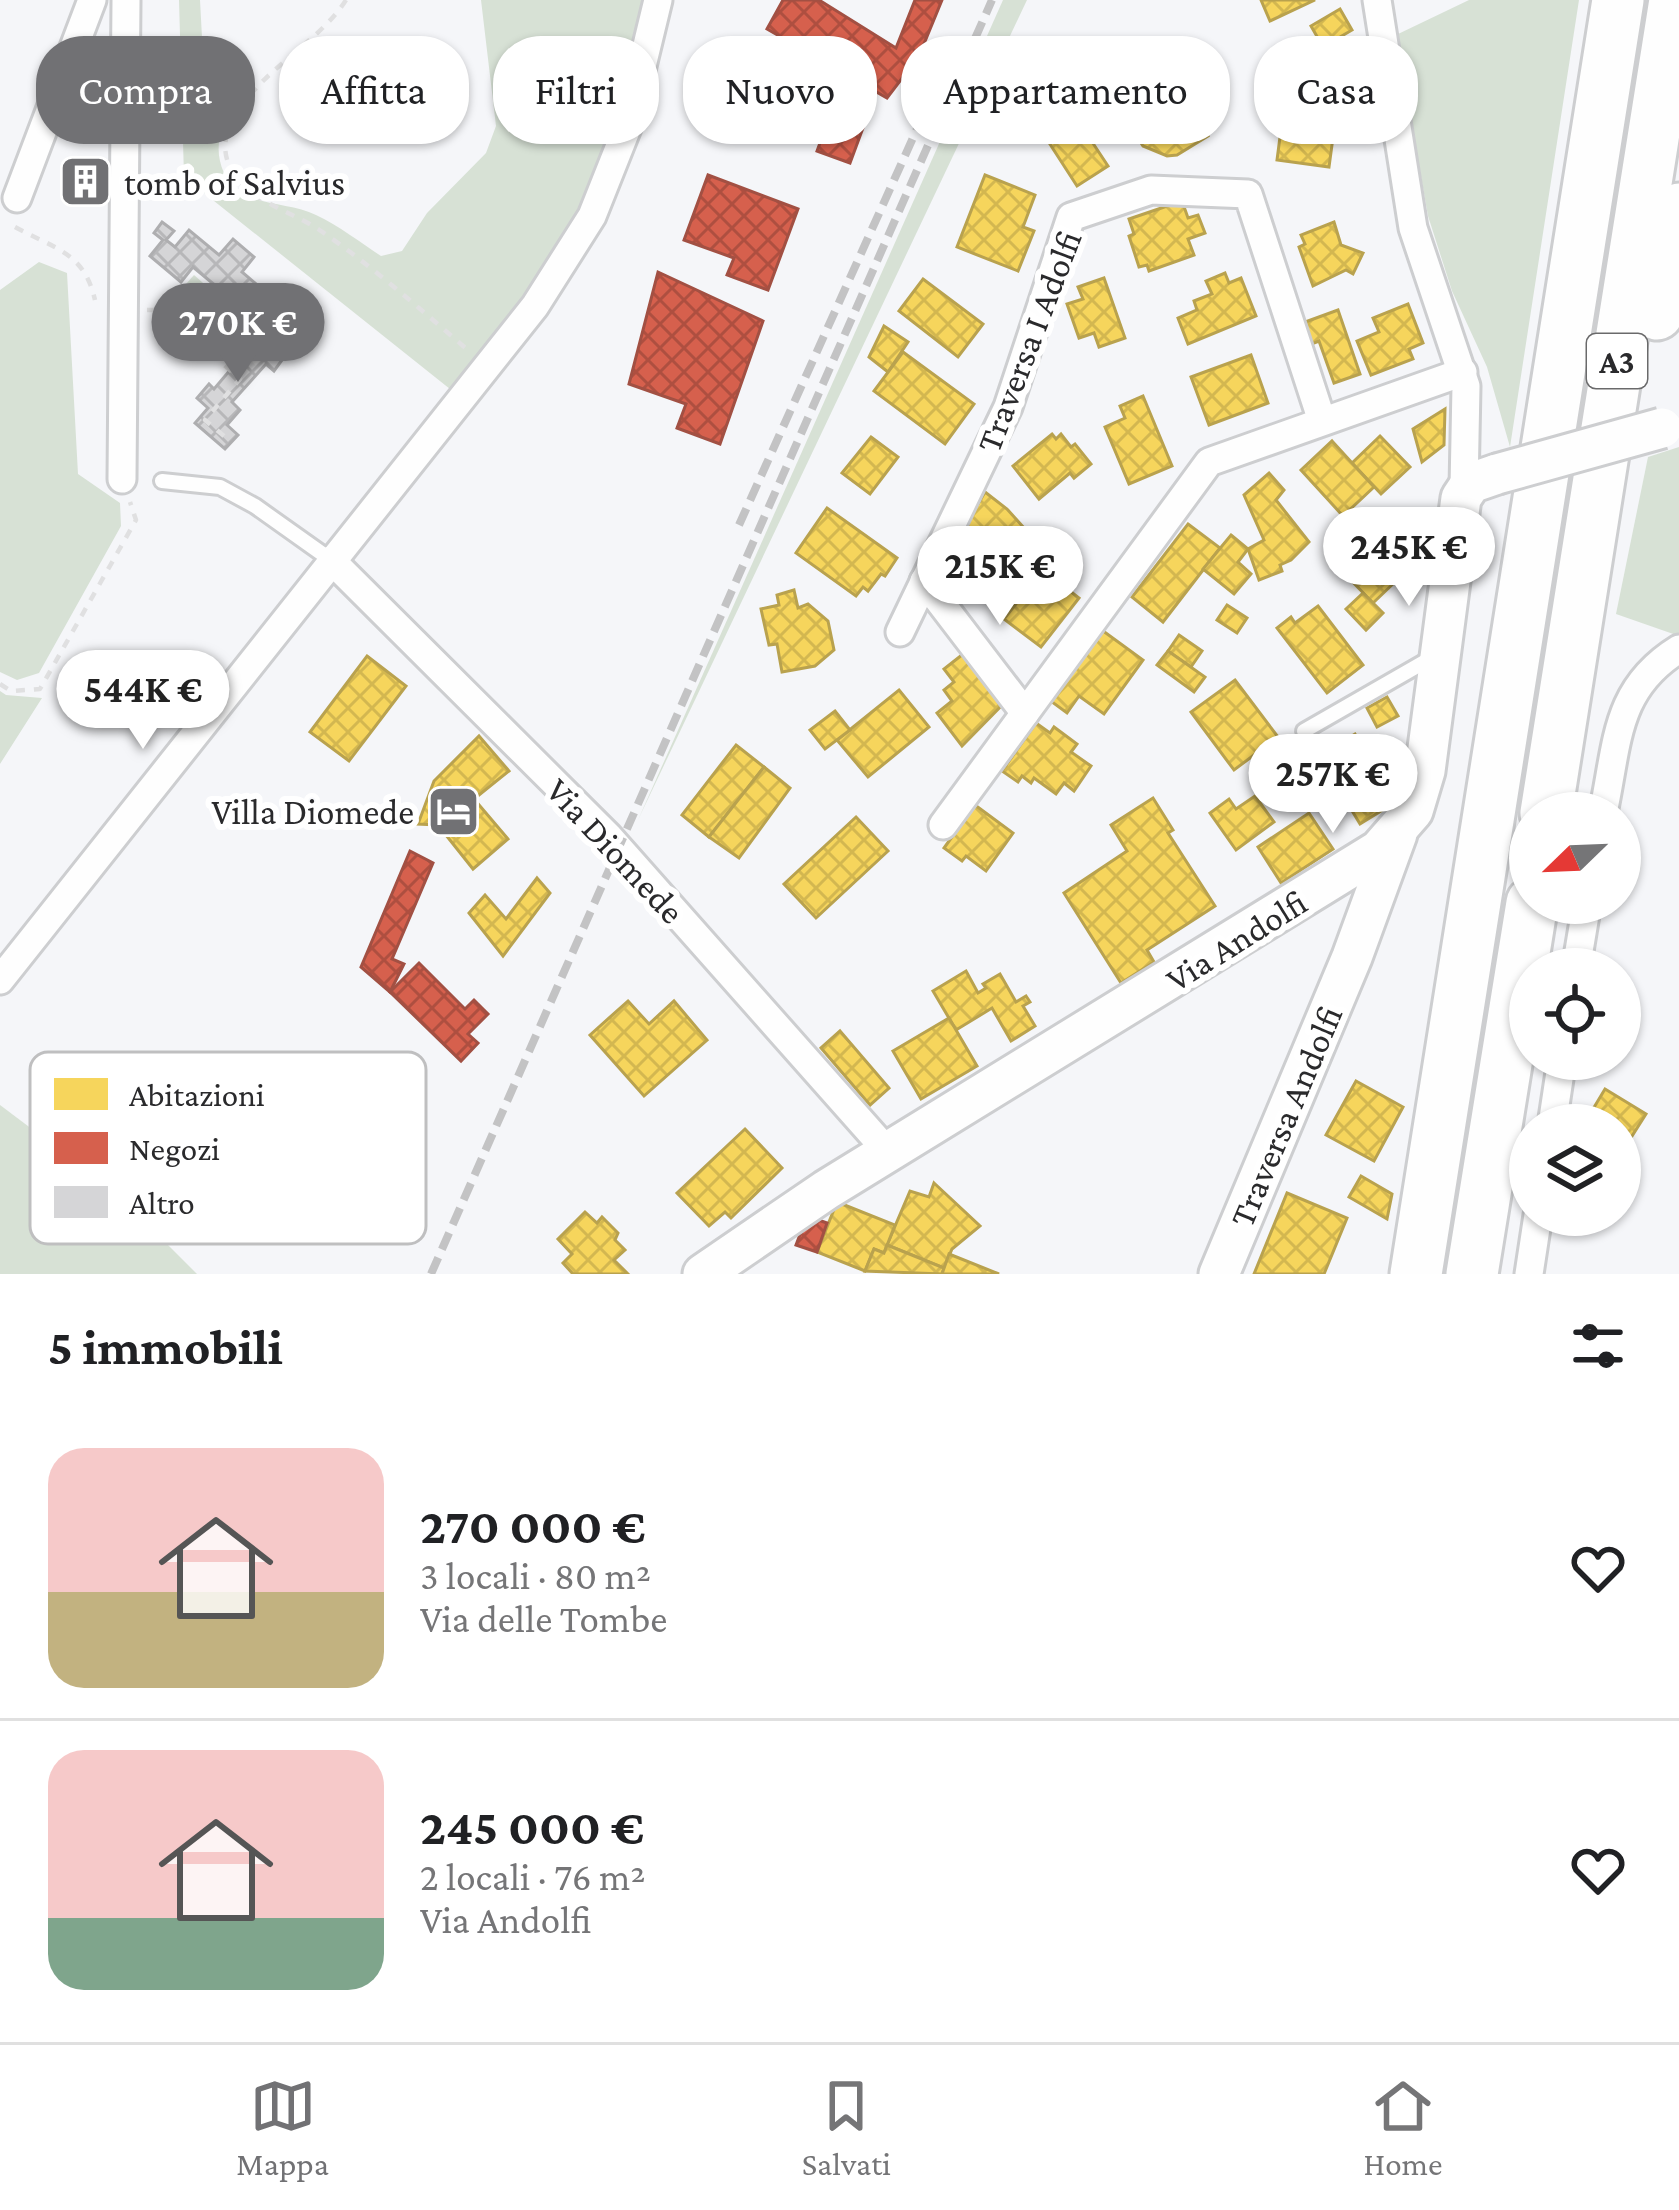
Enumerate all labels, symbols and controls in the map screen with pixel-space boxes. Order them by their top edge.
chip: Compra [36,36,255,144]
chip: Affitta [279,36,469,144]
chip: Filtri [493,36,659,144]
chip: Nuovo [683,36,877,144]
chip: Appartamento [901,36,1230,144]
chip: Casa [1254,36,1418,144]
building icon: tomb of Salvius [57,154,113,210]
place label: tomb of Salvius [124,163,345,203]
street label: Traversa I Adolfi [968,225,1090,458]
pin: 270K € [140,283,336,385]
text: 270K € [179,300,297,343]
road number: A3 [1587,334,1647,388]
pin: 245K € [1311,507,1507,609]
text: 245K € [1350,524,1468,567]
pin: 215K € [902,526,1098,628]
text: 215K € [944,543,1056,586]
pin: 544K € [45,650,241,752]
text: 544K € [83,667,203,710]
pin: 257K € [1235,734,1431,836]
text: 257K € [1276,751,1390,794]
street label: Via Diomede [538,770,693,931]
hotel icon: Villa Diomede [425,783,481,839]
place label: Villa Diomede [212,792,414,832]
north arrow [1509,792,1641,924]
map controls [1509,792,1641,1236]
street label: Via Andolfi [1159,882,1314,1000]
button: locate [1509,948,1641,1080]
street label: Traversa Andolfi [1221,1000,1350,1233]
legend [30,1052,426,1244]
text: Abitazioni [129,1076,265,1113]
button: layers [1509,1104,1641,1236]
text: Negozi [129,1130,220,1167]
text: Altro [129,1184,195,1221]
icon: filters [1565,1313,1631,1379]
text: 5 immobili [48,1318,283,1375]
icon: home [144,1496,288,1640]
text: 270 000 € [420,1497,646,1554]
icon: heart [1565,1535,1631,1601]
text: 3 locali · 80 m² [420,1554,651,1597]
text: Via delle Tombe [420,1597,667,1640]
icon: home [144,1798,288,1942]
text: 245 000 € [420,1798,644,1855]
icon: heart [1565,1837,1631,1903]
text: 2 locali · 76 m² [420,1855,645,1898]
text: Via Andolfi [420,1898,591,1941]
tab: Mappa [236,2073,329,2182]
tab: Salvati [802,2073,891,2182]
tab: Home [1364,2073,1443,2182]

